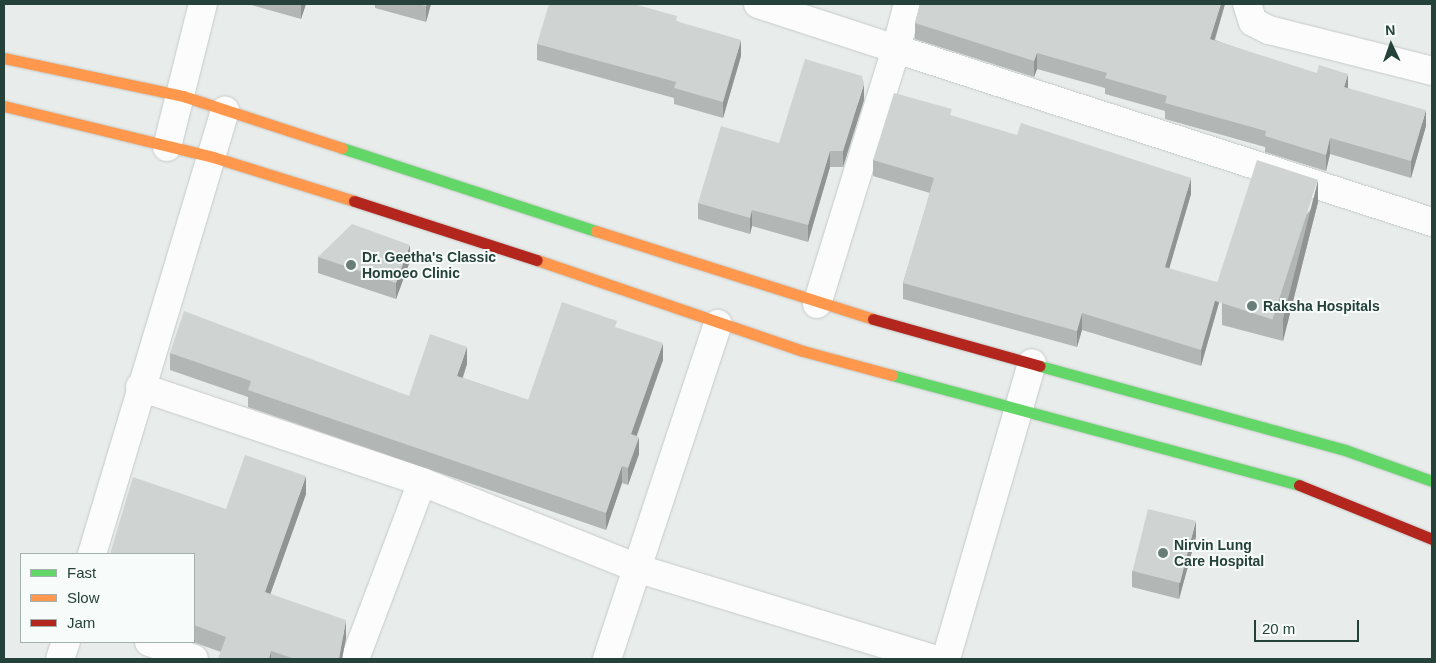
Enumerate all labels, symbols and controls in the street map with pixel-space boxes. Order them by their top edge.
north arrow [1366,20,1416,70]
text: N [1385,22,1396,38]
place label: Dr. Geetha's Classic Homoeo Clinic [362,249,496,282]
marker: Dr. Geetha's Classic Homoeo Clinic [344,258,358,272]
place label: Raksha Hospitals [1263,298,1380,314]
marker: Raksha Hospitals [1245,299,1259,313]
place label: Nirvin Lung Care Hospital [1174,537,1264,570]
marker: Nirvin Lung Care Hospital [1156,546,1170,560]
legend [20,553,195,643]
text: Fast [67,564,96,581]
text: Slow [67,589,100,606]
scale bar [1256,610,1361,642]
text: Jam [67,614,95,631]
text: 20 m [1262,620,1295,637]

